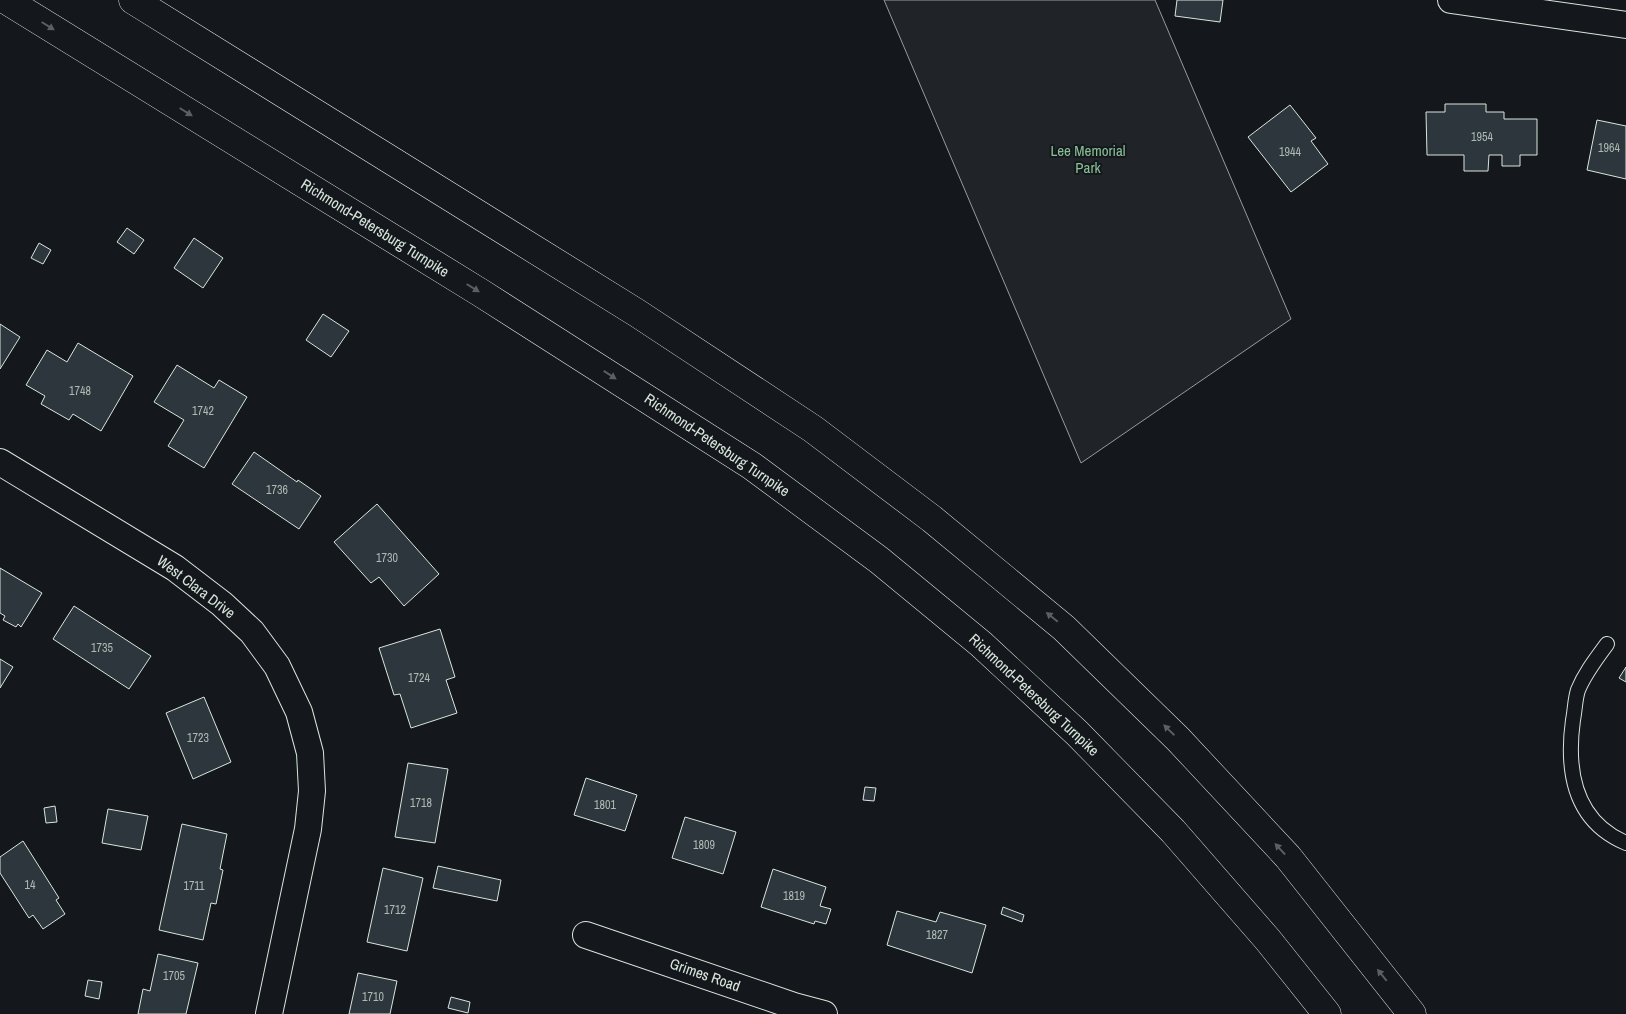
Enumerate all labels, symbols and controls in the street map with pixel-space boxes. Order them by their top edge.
one-way arrow [41,21,54,31]
one-way arrow [179,107,192,116]
house number: 1954 [1471,129,1493,145]
park label: Lee Memorial Park [1050,140,1126,178]
house number: 1964 [1598,140,1620,156]
house number: 1944 [1279,144,1301,160]
street label: Richmond-Petersburg Turnpike [297,173,453,282]
one-way arrow [467,283,480,293]
one-way arrow [604,371,617,380]
house number: 1748 [69,383,91,399]
street label: Richmond-Petersburg Turnpike [641,388,794,501]
house number: 1742 [192,403,214,419]
house number: 1736 [266,482,288,498]
street label: West Clara Drive [153,550,240,623]
house number: 1730 [376,550,398,566]
one-way arrow [1046,612,1059,623]
street label: Richmond-Petersburg Turnpike [965,629,1104,761]
house number: 1735 [91,640,113,656]
house number: 1724 [408,670,430,686]
one-way arrow [1163,724,1175,736]
house number: 1723 [187,730,209,746]
house number: 1718 [410,795,432,811]
house number: 1801 [594,797,616,813]
house number: 1809 [693,837,715,853]
one-way arrow [1274,843,1286,855]
house number: 14 [25,877,36,893]
house number: 1711 [183,878,205,894]
house number: 1819 [783,888,805,904]
house number: 1712 [384,902,406,918]
house number: 1827 [926,927,948,943]
street label: Grimes Road [667,953,743,996]
house number: 1705 [163,968,185,984]
one-way arrow [1376,969,1387,982]
house number: 1710 [362,989,384,1005]

